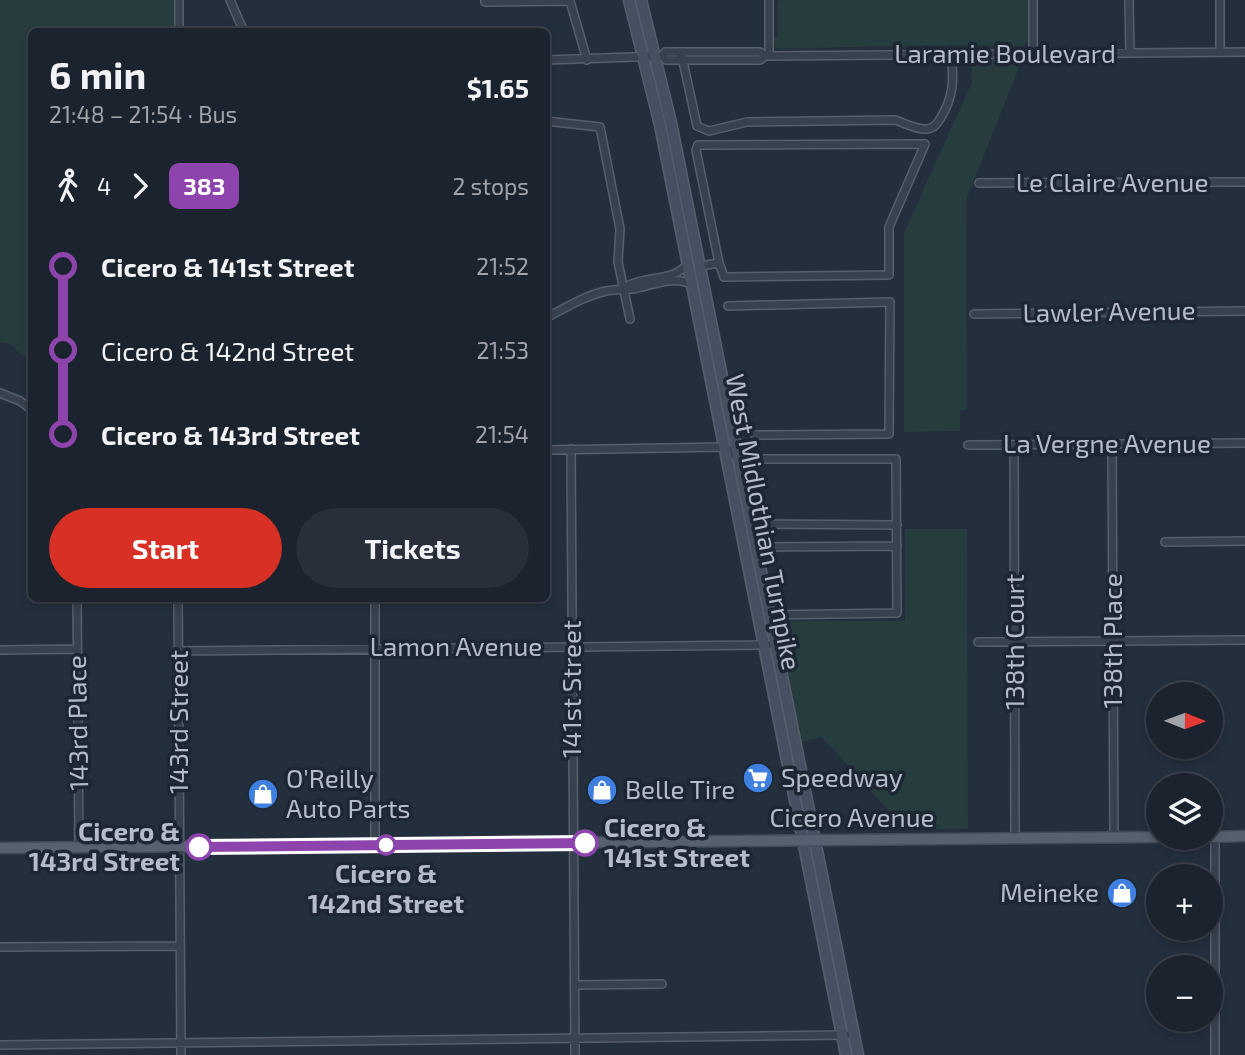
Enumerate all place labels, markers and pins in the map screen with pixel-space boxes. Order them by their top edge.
supermarket icon: Speedway [741,761,775,795]
place label: Speedway [781,761,903,792]
place label: O'Reilly Auto Parts [286,762,411,823]
shop icon: Belle Tire [585,773,619,807]
place label: Belle Tire [625,773,735,804]
shop icon: O'Reilly Auto Parts [246,777,280,811]
place label: Cicero & 141st Street [604,811,750,872]
place label: Cicero & 143rd Street [29,815,180,876]
marker: Cicero & 141st Street [572,830,598,856]
marker: Cicero & 143rd Street [186,834,212,860]
marker: Cicero & 142nd Street [376,835,396,855]
place label: Cicero & 142nd Street [308,857,465,918]
place label: Meineke [1000,876,1099,907]
shop icon: Meineke [1105,876,1139,910]

